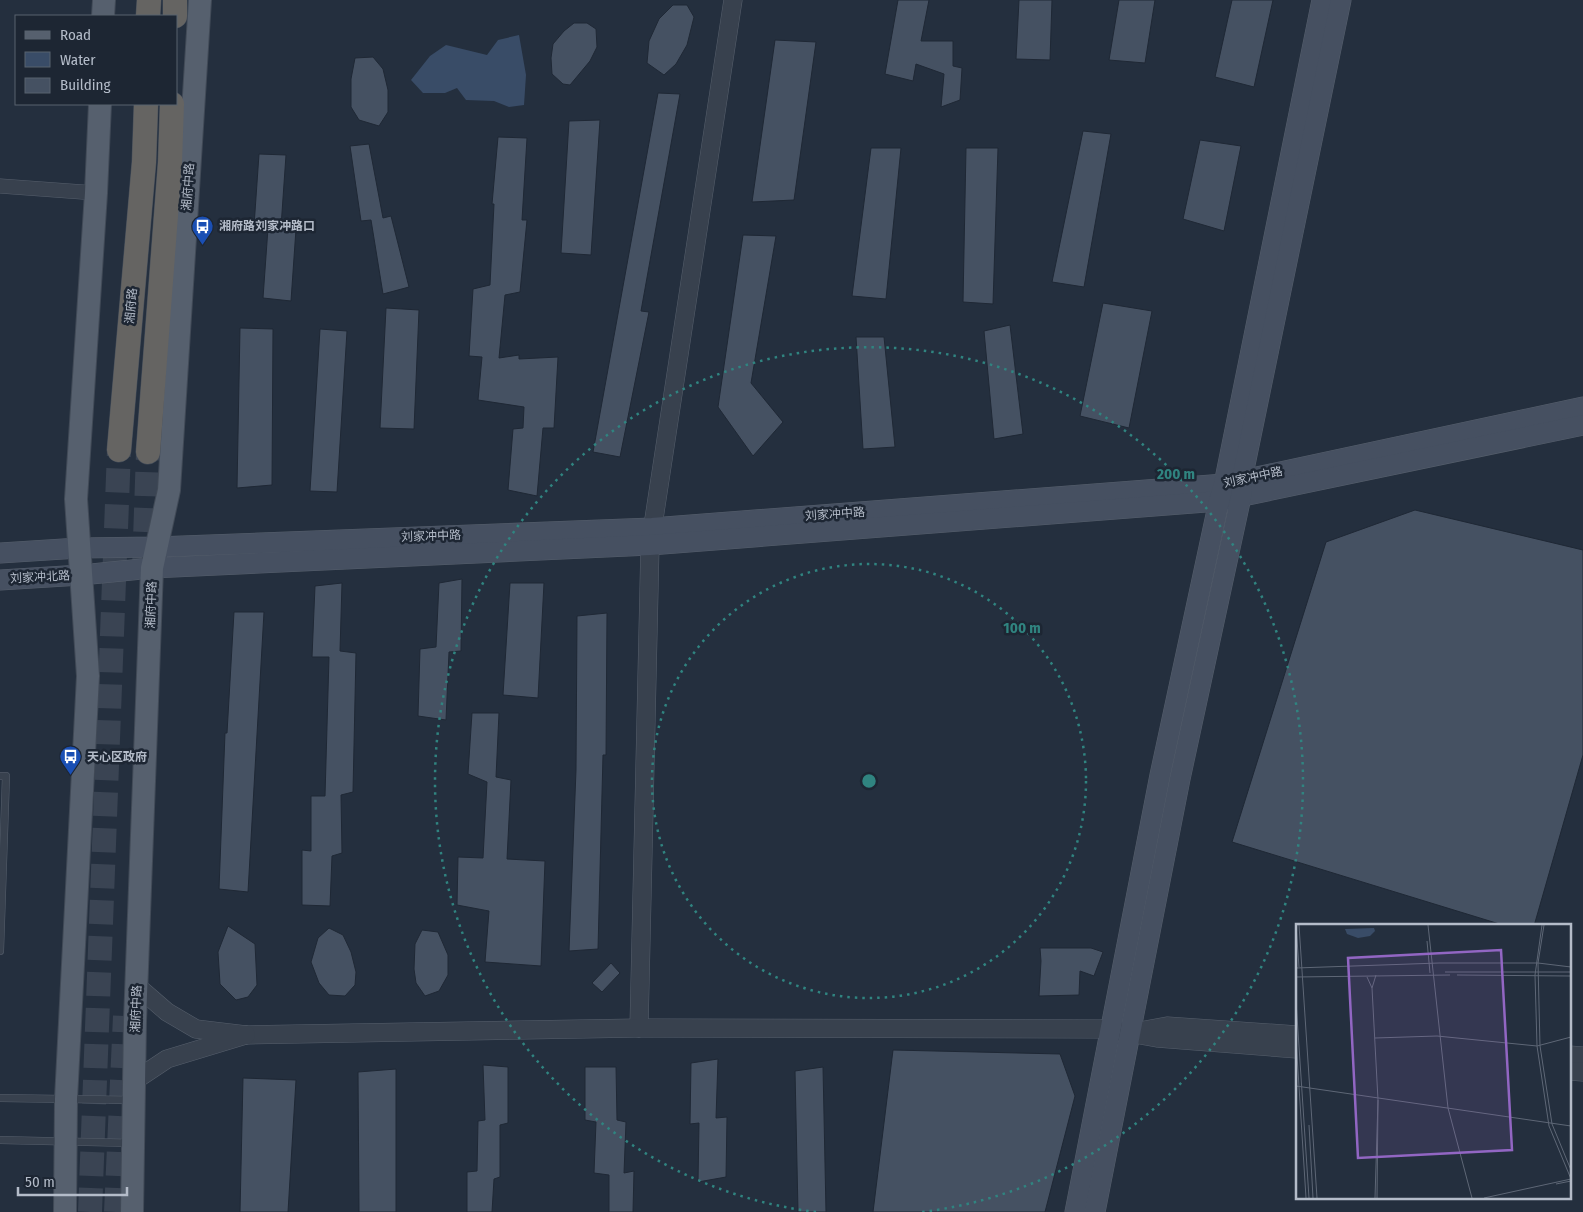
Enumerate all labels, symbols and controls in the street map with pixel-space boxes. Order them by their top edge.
legend [15,15,178,105]
text: Road [60,26,91,44]
text: Water [60,51,96,69]
text: Building [60,76,111,94]
street label: 湘府中路 [179,163,197,211]
bus stop icon: 湘府路刘家冲路口 [191,214,215,245]
place label: 湘府路刘家冲路口 [219,219,315,233]
street label: 湘府路 [122,287,140,325]
street label: 刘家冲中路 [1222,464,1284,490]
text: 200 m [1156,465,1195,483]
street label: 刘家冲中路 [805,505,865,523]
street label: 刘家冲中路 [401,528,461,544]
street label: 刘家冲北路 [10,568,70,586]
street label: 湘府中路 [143,581,159,629]
text: 100 m [1003,619,1041,637]
bus stop icon: 天心区政府 [59,745,83,776]
place label: 天心区政府 [87,750,147,764]
centre of rings [860,772,878,790]
inset map [1296,924,1570,1200]
street label: 湘府中路 [128,985,144,1033]
scale bar [18,1164,126,1196]
text: 50 m [25,1173,55,1191]

